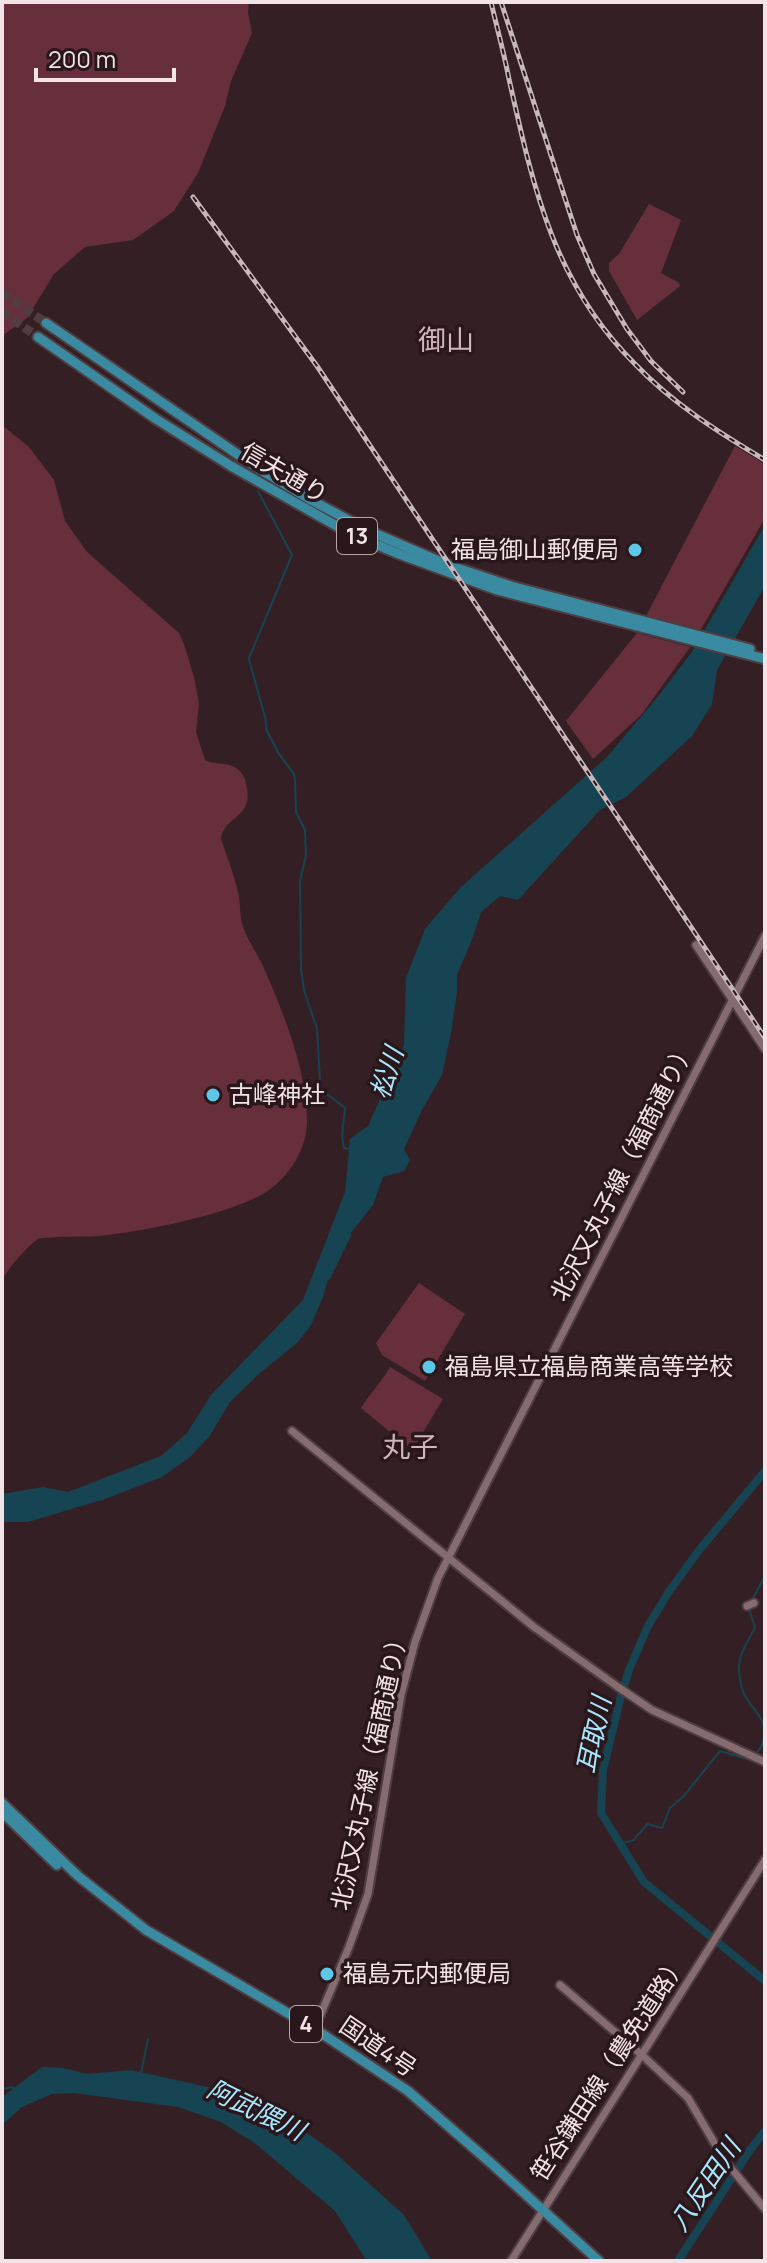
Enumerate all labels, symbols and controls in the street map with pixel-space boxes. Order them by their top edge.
scale bar [36,32,174,82]
text: 200 m [48,42,116,75]
district label: 御山 [418,320,474,358]
street label: 信夫通り [235,433,335,510]
road number: 13 [337,518,377,554]
place label: 福島御山郵便局 [451,532,619,565]
marker: 福島御山郵便局 [626,541,644,559]
street label: 北沢又丸子線（福商通り） [542,1035,702,1306]
water label: 松川 [361,1040,412,1103]
place label: 古峰神社 [229,1077,325,1110]
marker: 古峰神社 [204,1086,222,1104]
place label: 福島県立福島商業高等学校 [445,1349,733,1382]
marker: 福島県立福島商業高等学校 [420,1358,438,1376]
district label: 丸子 [382,1427,438,1465]
street label: 北沢又丸子線（福商通り） [322,1624,415,1913]
water label: 耳取川 [567,1690,619,1777]
street label: 笹谷鎌田線（農免道路） [522,1947,693,2187]
place label: 福島元内郵便局 [343,1956,511,1989]
marker: 福島元内郵便局 [318,1965,336,1983]
road number: 4 [290,2006,322,2042]
street label: 国道4号 [334,2008,424,2084]
water label: 阿武隈川 [202,2070,314,2149]
water label: 八反田川 [660,2129,750,2238]

